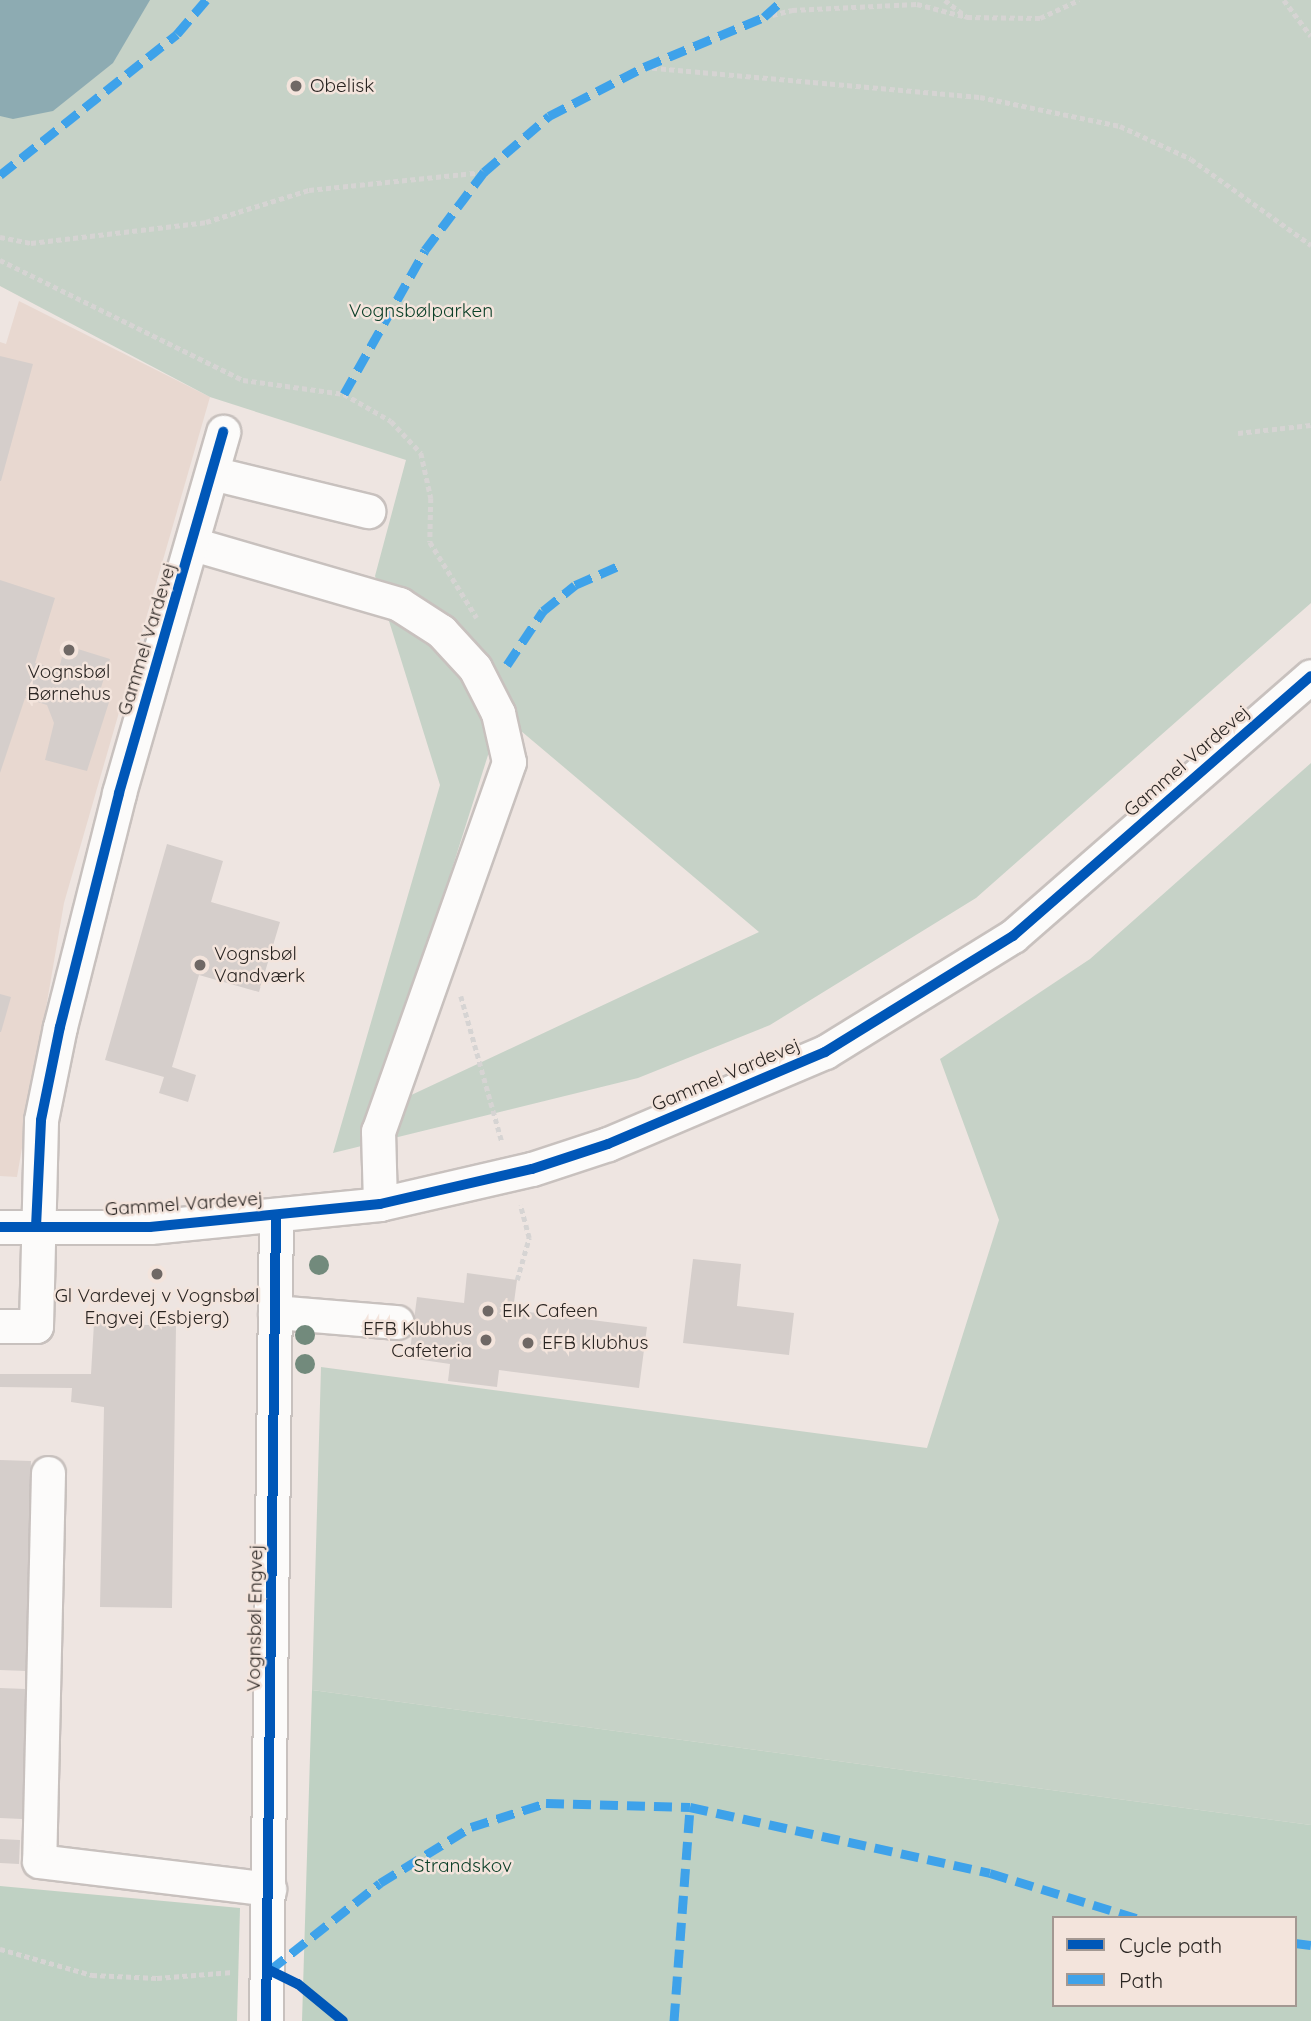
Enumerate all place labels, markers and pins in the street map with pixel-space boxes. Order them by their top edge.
place label: Obelisk [310,75,374,97]
marker: Obelisk [288,78,304,94]
marker: Vognsbøl Børnehus [61,642,77,658]
place label: Vognsbøl Børnehus [27,661,111,705]
place label: Vognsbøl Vandværk [214,943,305,987]
marker: Vognsbøl Vandværk [192,957,208,973]
marker: Gl Vardevej v Vognsbøl Engvej (Esbjerg) [149,1266,165,1282]
place label: Gl Vardevej v Vognsbøl Engvej (Esbjerg) [55,1285,259,1329]
place label: EIK Cafeen [502,1300,598,1322]
marker: EIK Cafeen [480,1303,496,1319]
place label: EFB Klubhus Cafeteria [363,1318,472,1362]
marker: EFB Klubhus Cafeteria [478,1332,494,1348]
place label: EFB klubhus [542,1332,648,1354]
marker: EFB klubhus [520,1335,536,1351]

